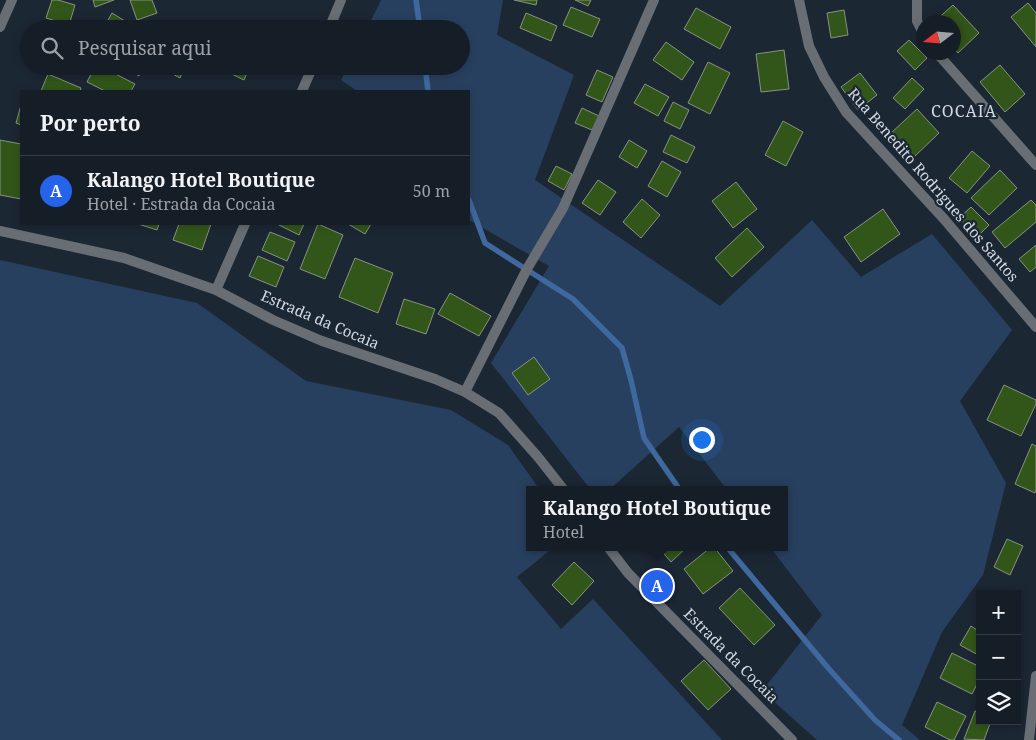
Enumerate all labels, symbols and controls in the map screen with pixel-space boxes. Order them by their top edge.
north arrow [916,15,961,60]
search box [20,20,470,75]
icon: search [38,34,66,62]
text: Pesquisar aqui [78,35,212,61]
street label: Rua Benedito Rodrigues dos Santos [844,83,1024,286]
district label: COCAIA [931,100,997,122]
text: Por perto [40,109,141,137]
text: Kalango Hotel Boutique [87,167,315,193]
text: A [50,180,62,202]
text: 50 m [413,180,450,202]
text: Hotel · Estrada da Cocaia [87,193,275,215]
street label: Estrada da Cocaia [258,285,383,353]
your location [689,427,715,453]
popup [526,486,788,551]
text: Kalango Hotel Boutique [543,495,771,521]
text: Hotel [543,521,584,543]
pin: A [641,567,673,605]
map controls [976,590,1021,725]
button: + [976,590,1021,635]
street label: Estrada da Cocaia [680,603,784,707]
button: − [976,635,1021,680]
button: layers [976,680,1021,725]

